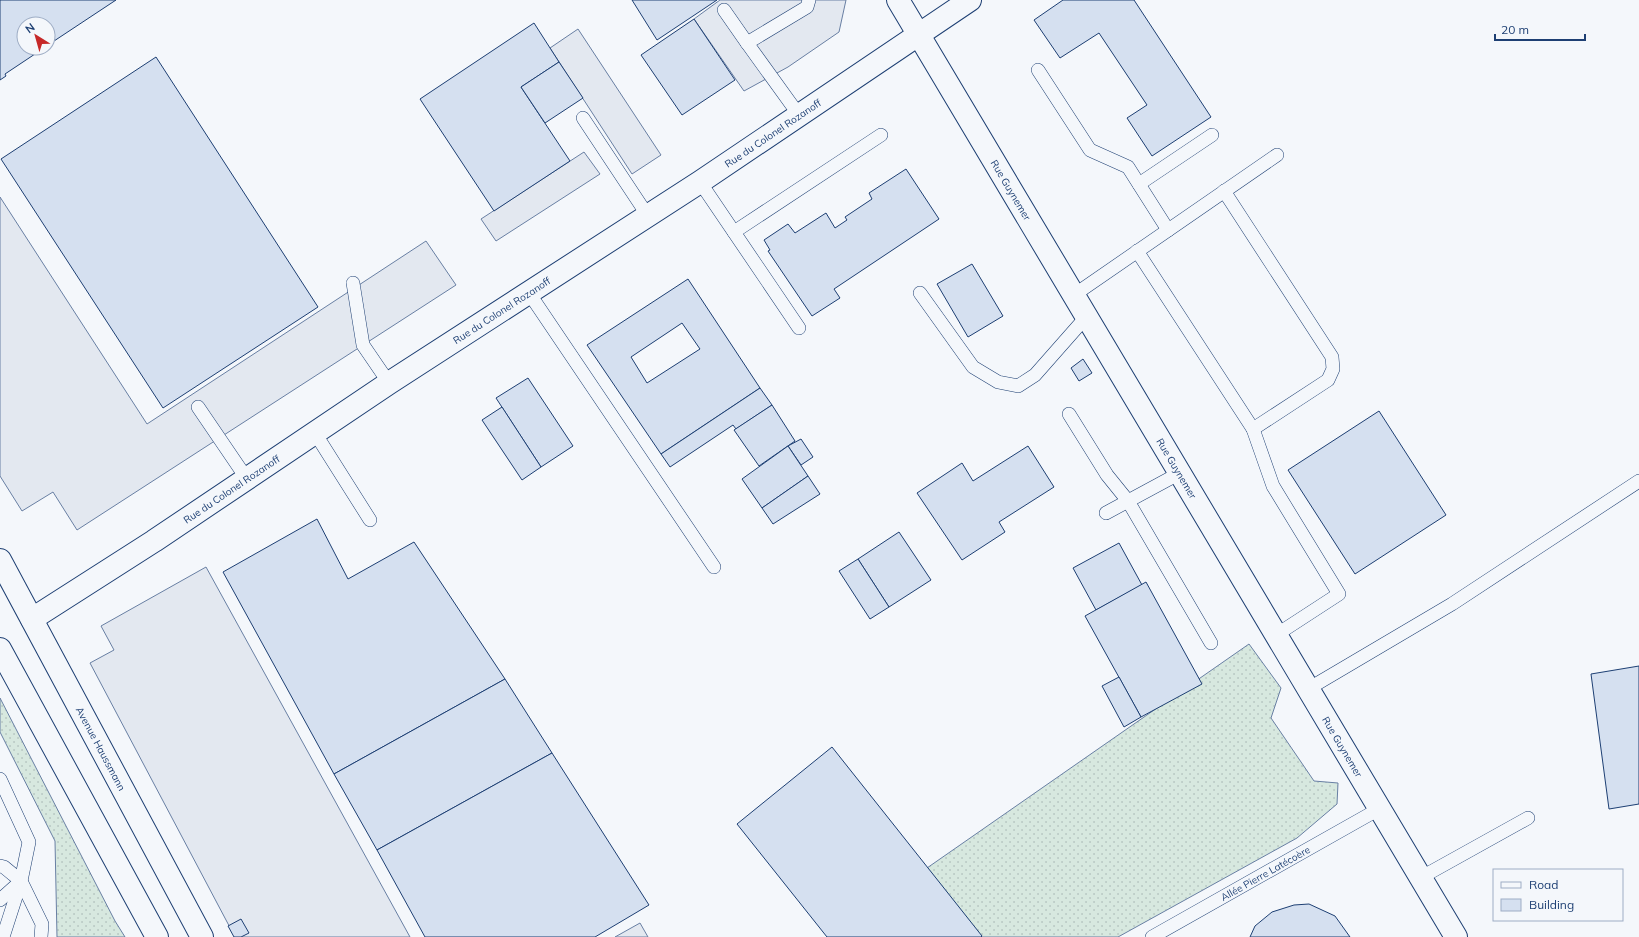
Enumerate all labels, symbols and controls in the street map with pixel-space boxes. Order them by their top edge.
north arrow [16,16,56,56]
scale bar [1495,16,1585,42]
text: N [22,20,38,36]
text: 20 m [1501,22,1529,37]
street label: Rue du Colonel Rozanoff [722,96,824,171]
street label: Rue Guynemer [988,157,1034,223]
street label: Rue du Colonel Rozanoff [451,274,554,347]
street label: Rue Guynemer [1153,436,1200,502]
street label: Rue du Colonel Rozanoff [181,452,283,527]
street label: Avenue Haussmann [73,705,128,793]
street label: Rue Guynemer [1319,714,1365,780]
street label: Allée Pierre Latécoère [1218,843,1313,904]
legend [1493,869,1623,921]
text: Road [1529,877,1558,892]
text: Building [1529,897,1574,912]

